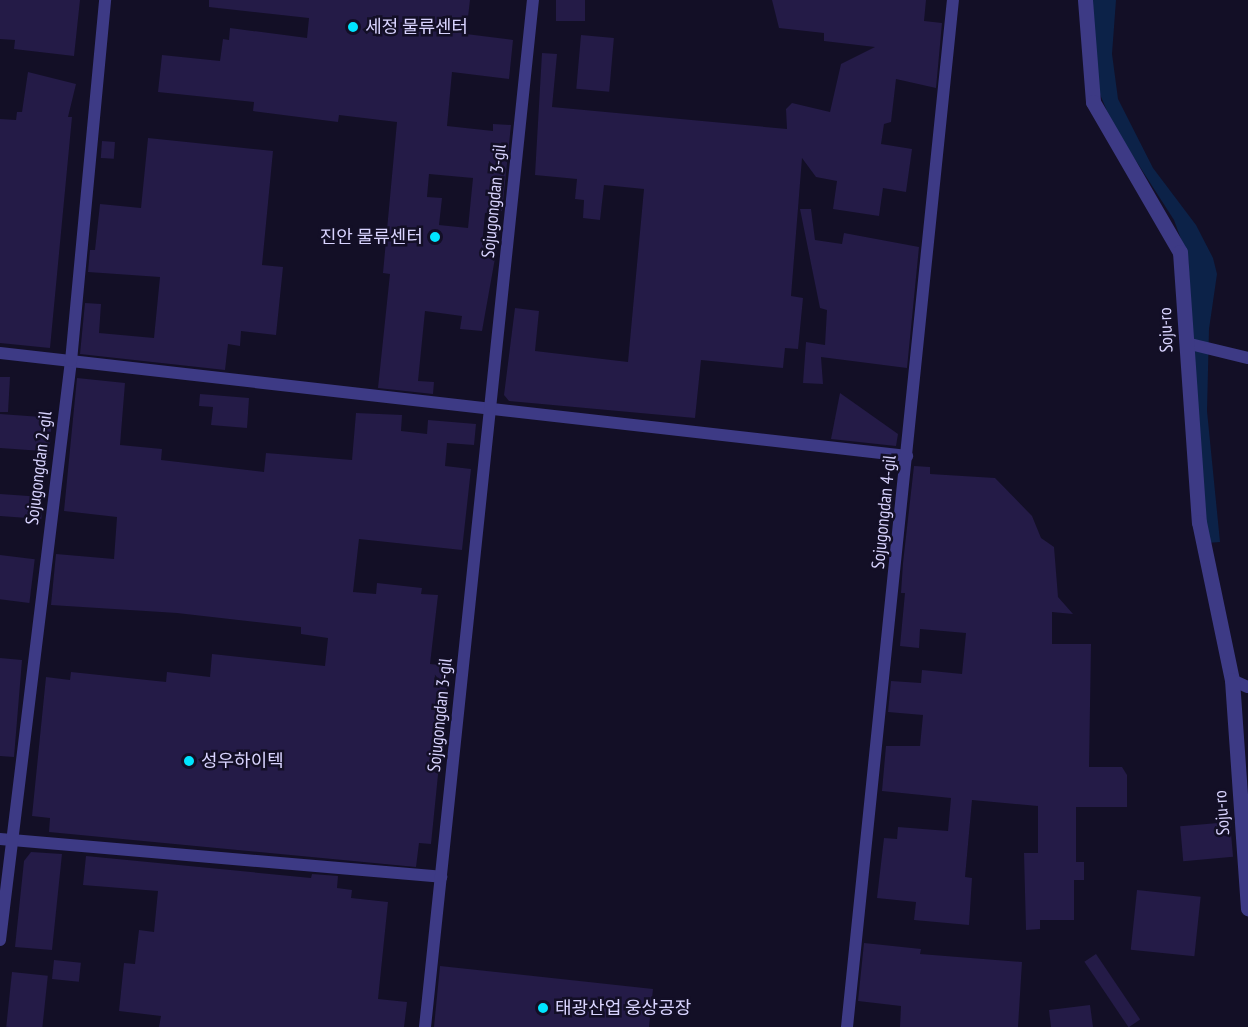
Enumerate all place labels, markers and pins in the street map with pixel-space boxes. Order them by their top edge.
place label: 세정 물류센터 [365,16,468,38]
marker: 세정 물류센터 [346,20,360,34]
place label: 진안 물류센터 [320,226,423,248]
marker: 진안 물류센터 [428,230,442,244]
place label: 성우하이텍 [201,750,284,772]
marker: 성우하이텍 [182,754,196,768]
place label: 태광산업 웅상공장 [555,997,691,1019]
marker: 태광산업 웅상공장 [536,1001,550,1015]

